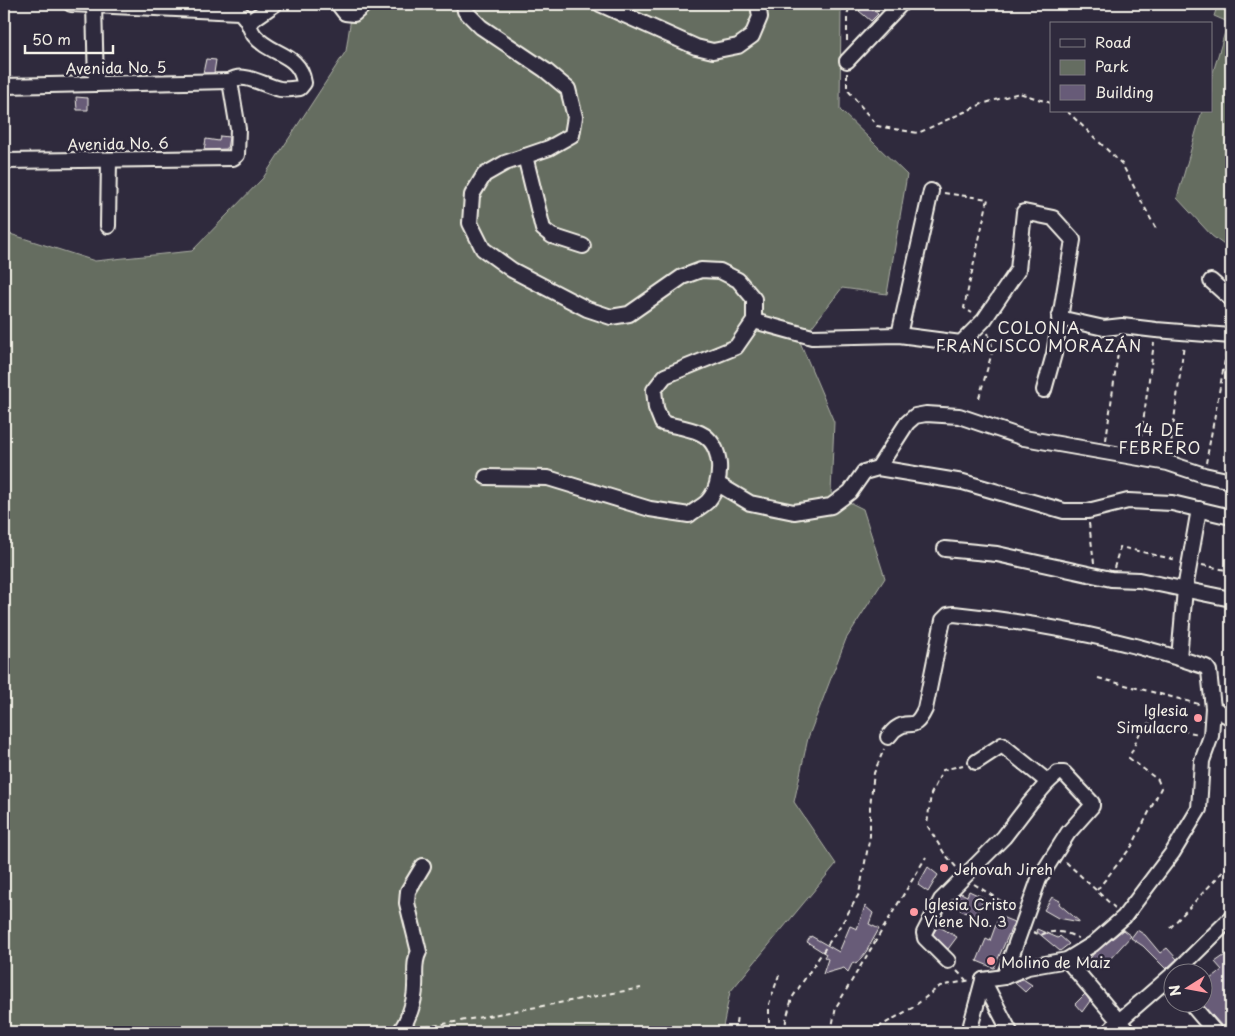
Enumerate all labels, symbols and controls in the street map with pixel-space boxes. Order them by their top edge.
scale bar [25,22,112,54]
legend [1050,22,1212,112]
text: 50 m [32,27,71,50]
text: Road [1095,30,1131,53]
text: Park [1095,54,1129,77]
street label: Avenida No. 5 [66,55,166,79]
text: Building [1095,80,1154,103]
street label: Avenida No. 6 [67,131,169,155]
district label: COLONIA FRANCISCO MORAZÁN [936,315,1142,357]
district label: 14 DE FEBRERO [1119,417,1201,459]
place label: Iglesia Simulacro [1116,698,1189,738]
marker: Iglesia Simulacro [1192,712,1204,724]
place label: Jehovah Jireh [954,857,1053,880]
marker: Jehovah Jireh [938,862,950,874]
place label: Iglesia Cristo Viene No. 3 [924,892,1017,932]
marker: Iglesia Cristo Viene No. 3 [908,906,920,918]
place label: Molino de Maiz [1001,950,1110,973]
marker: Molino de Maiz [985,955,997,967]
north arrow [1162,964,1212,1014]
text: N [1163,983,1186,998]

